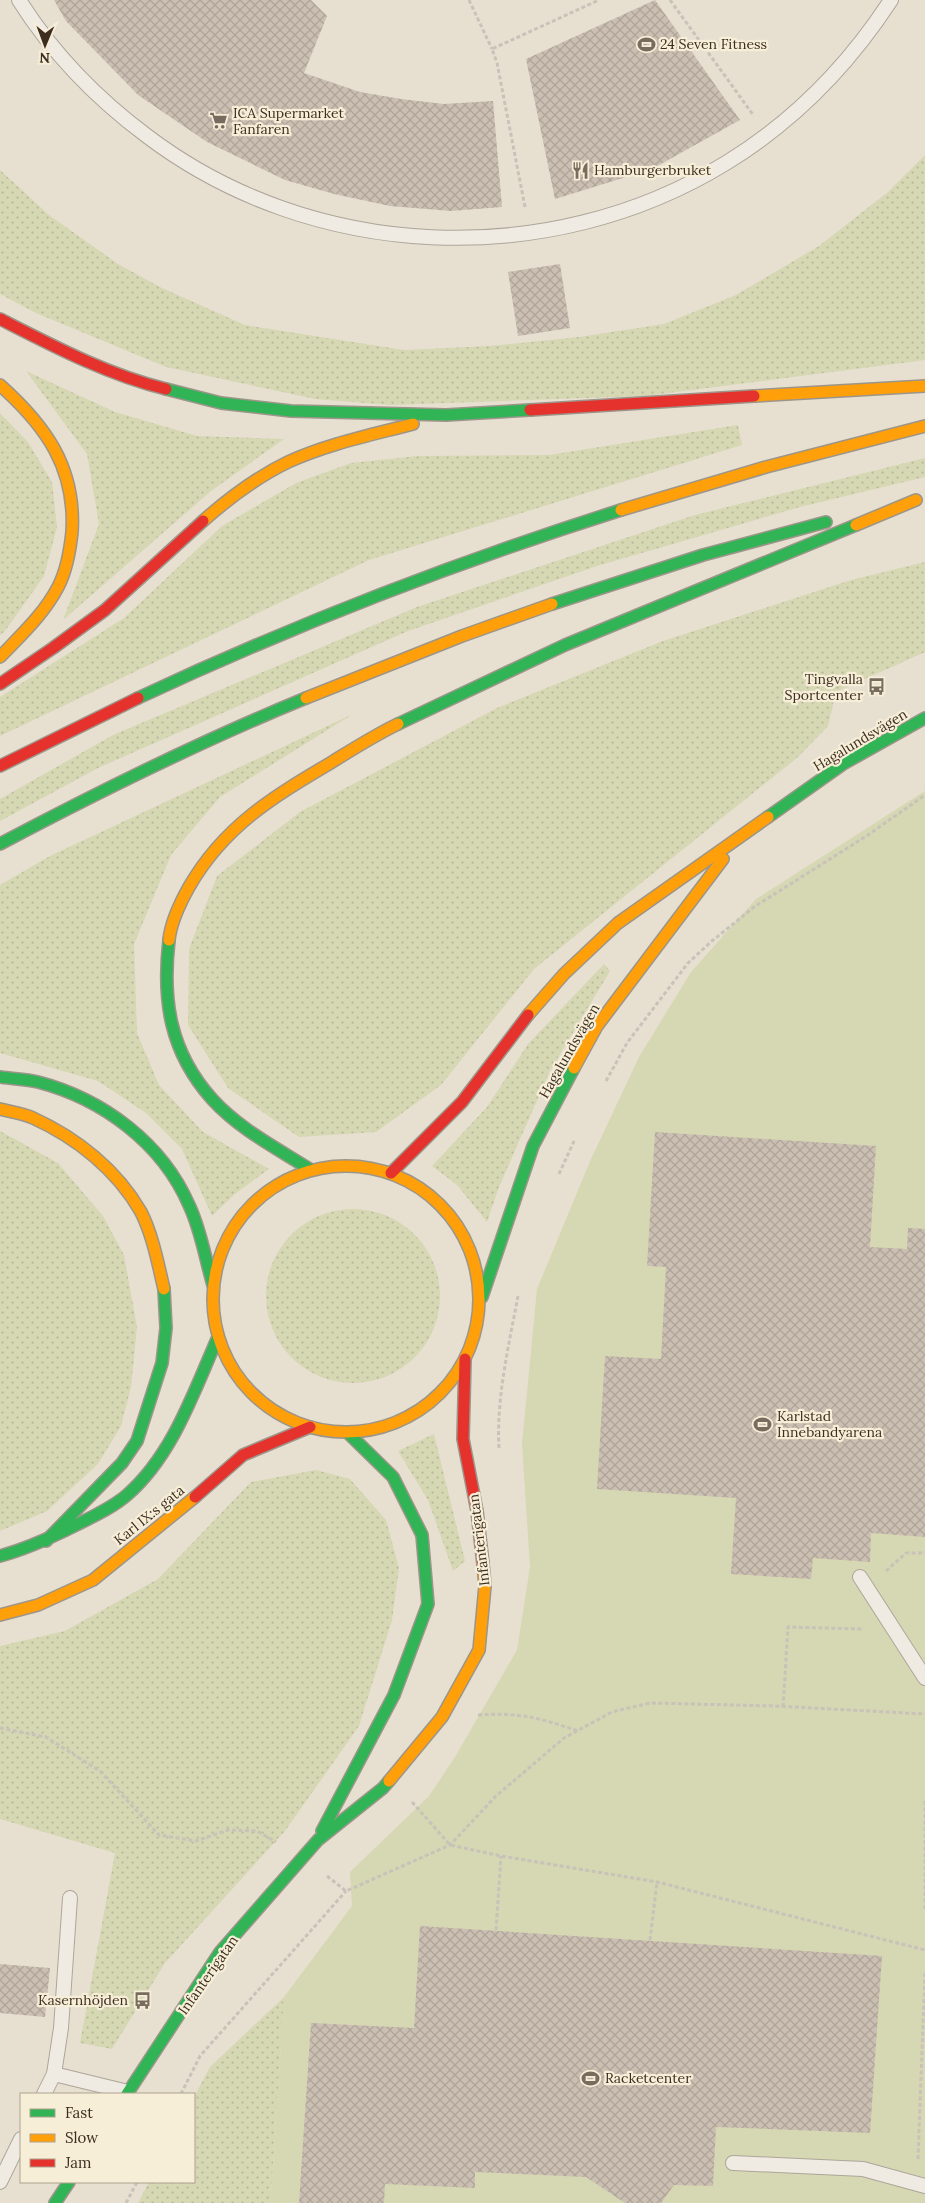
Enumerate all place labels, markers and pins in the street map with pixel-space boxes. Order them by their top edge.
sports icon: 24 Seven Fitness [636,34,656,54]
place label: 24 Seven Fitness [660,35,767,53]
place label: ICA Supermarket Fanfaren [233,104,345,138]
supermarket icon: ICA Supermarket Fanfaren [209,111,229,131]
restaurant icon: Hamburgerbruket [570,160,590,180]
place label: Hamburgerbruket [594,161,712,179]
place label: Tingvalla Sportcenter [785,670,863,704]
bus stop icon: Tingvalla Sportcenter [867,677,887,697]
place label: Karlstad Innebandyarena [777,1407,882,1441]
sports icon: Karlstad Innebandyarena [753,1414,773,1434]
bus stop icon: Kasernhöjden [132,1990,152,2010]
place label: Kasernhöjden [38,1991,128,2009]
sports icon: Racketcenter [581,2068,601,2088]
place label: Racketcenter [605,2069,691,2087]

